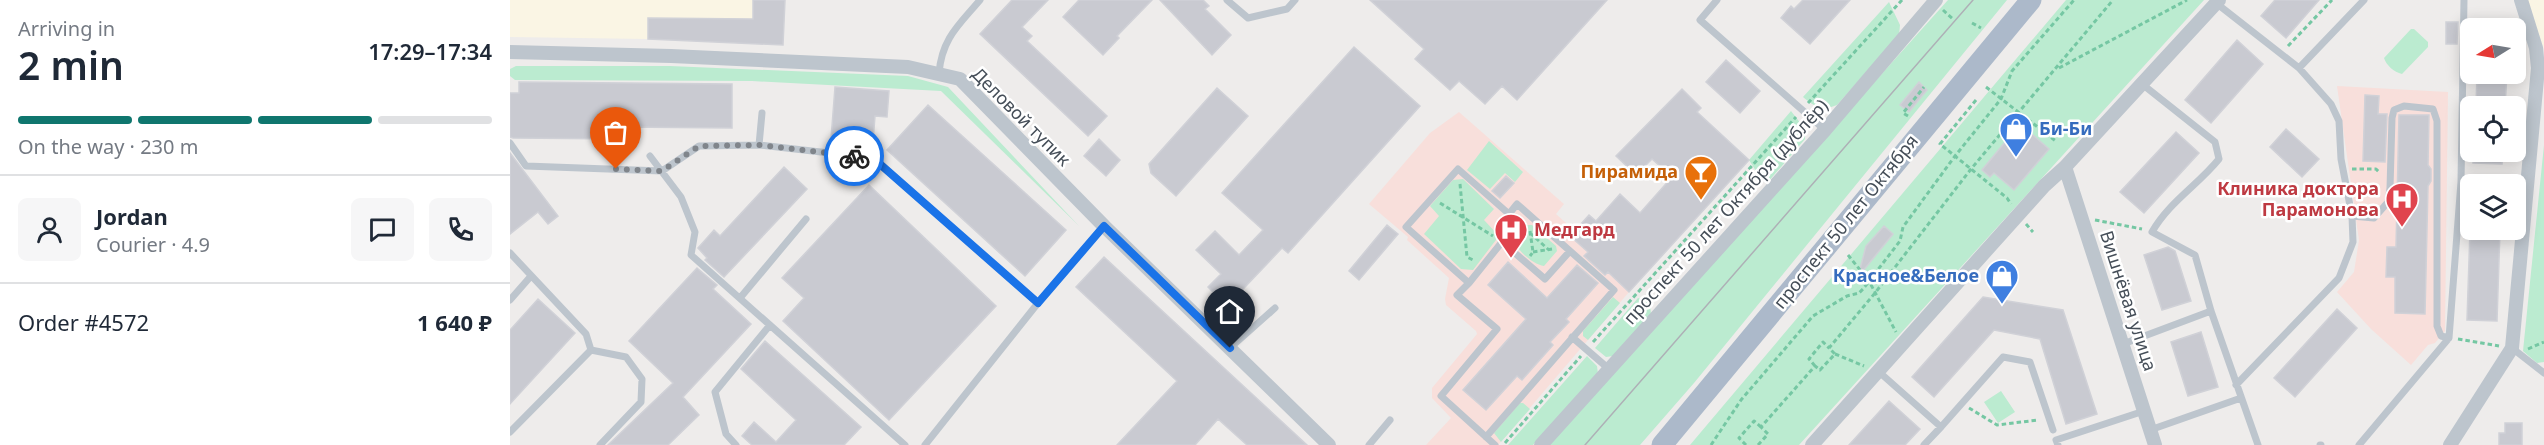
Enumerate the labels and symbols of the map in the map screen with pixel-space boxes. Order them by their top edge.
north arrow [2460,18,2526,84]
street label: Деловой тупик [967,62,1077,171]
street label: проспект 50 лет Октября (дублёр) [1618,94,1833,329]
pin [590,107,641,169]
shop icon: Би-Би [1998,111,2034,158]
place label: Би-Би [2039,116,2092,140]
courier [824,126,884,186]
street label: проспект 50 лет Октября [1767,129,1923,313]
bar icon: Пирамида [1683,154,1719,201]
place label: Пирамида [1581,159,1678,183]
place label: Клиника доктора Парамонова [2217,176,2379,221]
hospital icon: Клиника доктора Парамонова [2384,181,2420,228]
hospital icon: Медгард [1493,212,1529,259]
place label: Медгард [1534,217,1615,241]
street label: Вишнёвая улица [2095,227,2163,374]
shop icon: Красное&Белое [1984,258,2020,305]
place label: Красное&Белое [1833,263,1979,287]
pin [1204,286,1255,348]

